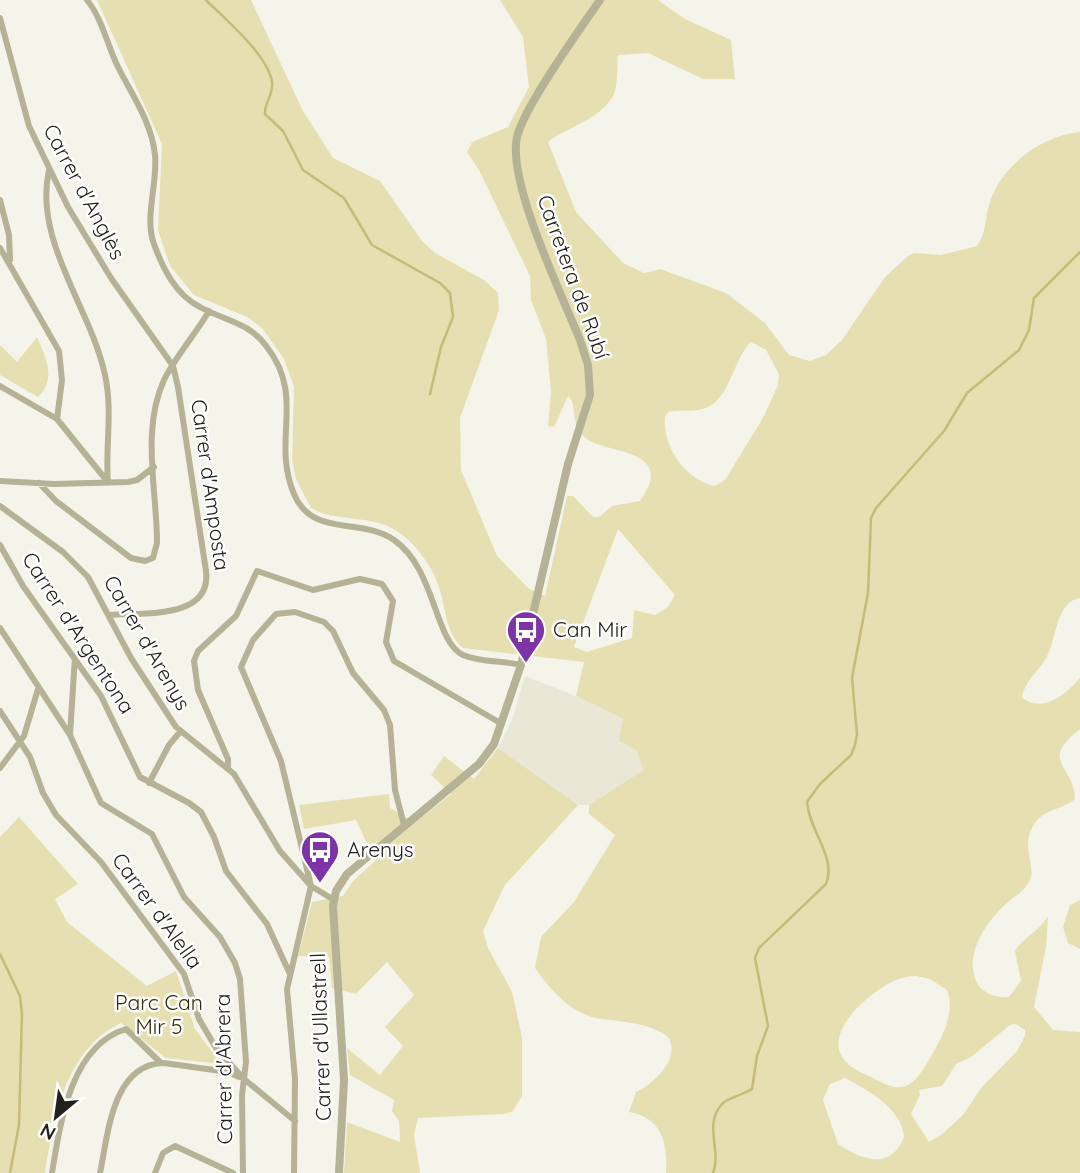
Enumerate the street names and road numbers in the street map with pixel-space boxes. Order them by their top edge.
street label: Carrer d'Anglès [38,119,132,264]
street label: Carretera de Rubí [532,191,616,363]
street label: Carrer d'Amposta [186,398,236,572]
street label: Carrer d'Argentona [17,547,141,718]
street label: Carrer d'Arenys [99,570,197,715]
street label: Carrer d'Alella [107,847,209,974]
street label: Carrer d'Ullastrell [304,953,336,1121]
street label: Carrer d'Abrera [209,993,237,1145]

